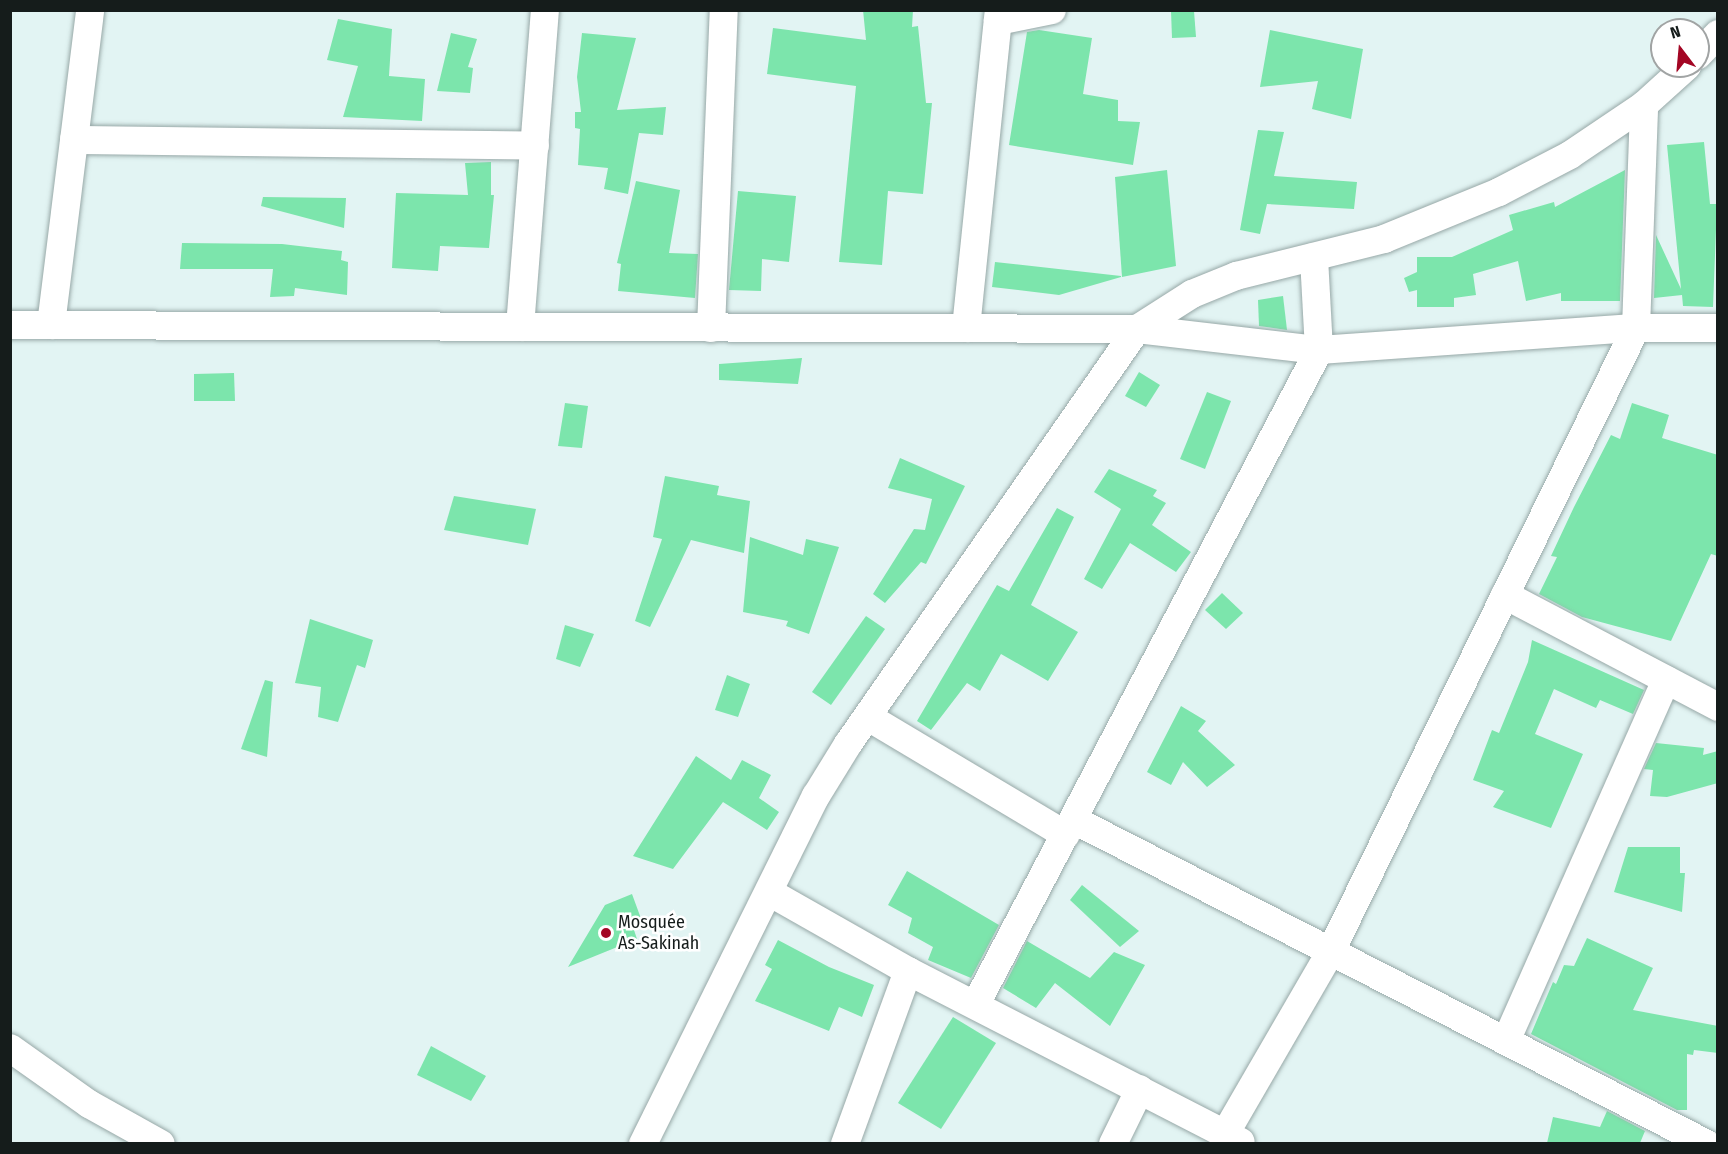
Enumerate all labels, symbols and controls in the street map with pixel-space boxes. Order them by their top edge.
north arrow [1650,18,1710,78]
text: N [1668,22,1683,43]
place label: Mosquée As-Sakinah [618,912,699,954]
marker: Mosquée As-Sakinah [599,926,613,940]

